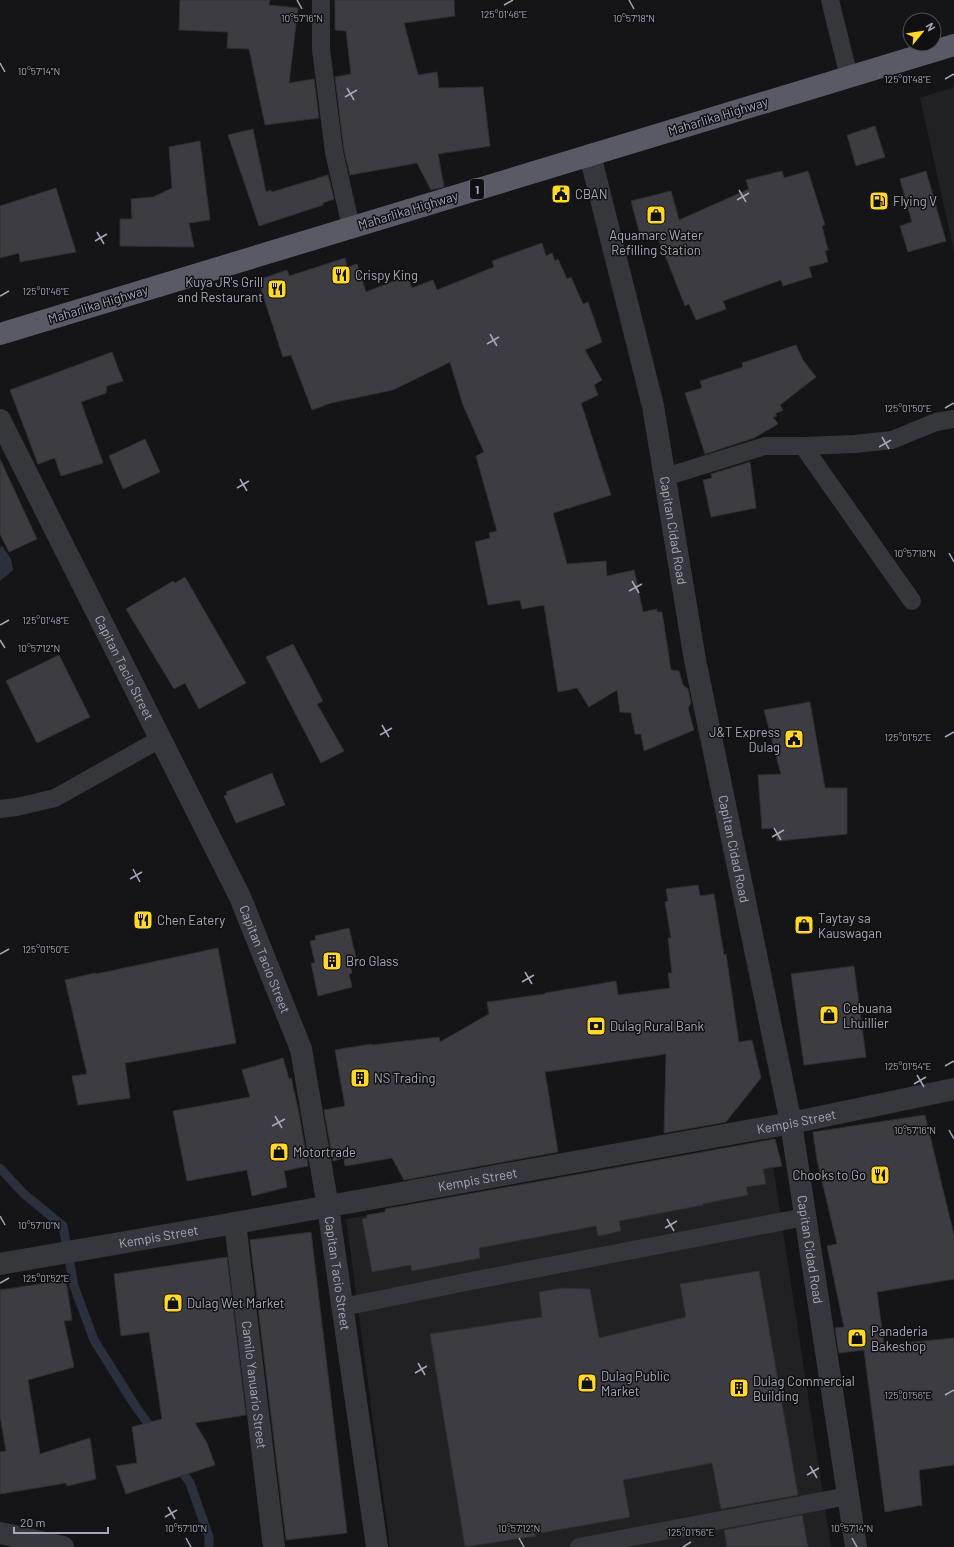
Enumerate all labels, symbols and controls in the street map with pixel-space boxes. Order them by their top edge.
text: 125°01'46"E [480,8,528,20]
text: 10°57'16"N [281,12,323,24]
text: 10°57'18"N [613,12,655,24]
north arrow [902,12,942,52]
text: N [924,20,939,33]
text: 10°57'14"N [18,65,60,77]
text: 125°01'48"E [884,73,932,85]
street label: Maharlika Highway [666,93,770,139]
road number: 1 [470,179,484,199]
public building icon: CBAN [550,183,572,205]
place label: CBAN [575,186,607,202]
street label: Maharlika Highway [356,187,460,233]
fuel station icon: Flying V [868,190,890,212]
place label: Flying V [893,193,937,209]
shop icon: Aquamarc Water Refilling Station [645,204,667,226]
place label: Aquamarc Water Refilling Station [609,227,703,258]
restaurant icon: Crispy King [330,264,352,286]
place label: Crispy King [355,267,418,283]
place label: Kuya JR's Grill and Restaurant [177,274,263,305]
restaurant icon: Kuya JR's Grill and Restaurant [266,278,288,300]
street label: Maharlika Highway [46,281,150,327]
text: 125°01'46"E [22,285,70,297]
text: 125°01'50"E [884,402,932,414]
street label: Capitan Cidad Road [657,475,690,586]
text: 10°57'18"N [894,547,936,559]
street label: Capitan Tacio Street [91,612,158,722]
text: 125°01'48"E [22,614,70,626]
text: 10°57'12"N [18,642,60,654]
place label: J&T Express Dulag [709,724,780,755]
public building icon: J&T Express Dulag [783,728,805,750]
text: 125°01'52"E [884,731,932,743]
street label: Capitan Cidad Road [715,794,753,904]
street label: Capitan Tacio Street [236,903,294,1016]
restaurant icon: Chen Eatery [132,909,154,931]
place label: Taytay sa Kauswagan [818,910,882,941]
place label: Chen Eatery [157,912,225,928]
shop icon: Taytay sa Kauswagan [793,914,815,936]
text: 125°01'50"E [22,943,70,955]
building icon: Bro Glass [321,950,343,972]
place label: Bro Glass [346,953,398,969]
place label: Cebuana Lhuillier [843,1000,892,1031]
shop icon: Cebuana Lhuillier [818,1004,840,1026]
bank icon: Dulag Rural Bank [585,1015,607,1037]
place label: Dulag Rural Bank [610,1018,705,1034]
text: 125°01'54"E [884,1060,932,1072]
building icon: NS Trading [349,1067,371,1089]
place label: NS Trading [374,1070,435,1086]
street label: Kempis Street [755,1106,837,1137]
text: 10°57'16"N [894,1124,936,1136]
shop icon: Motortrade [268,1141,290,1163]
place label: Motortrade [293,1144,356,1160]
street label: Kempis Street [437,1164,519,1194]
restaurant icon: Chooks to Go [869,1164,891,1186]
place label: Chooks to Go [792,1167,866,1183]
street label: Capitan Cidad Road [794,1194,827,1305]
street label: Capitan Tacio Street [321,1215,354,1331]
text: 10°57'10"N [18,1219,60,1231]
street label: Kempis Street [118,1222,200,1251]
text: 125°01'52"E [22,1272,70,1284]
shop icon: Dulag Wet Market [162,1292,184,1314]
place label: Dulag Wet Market [187,1295,284,1311]
street label: Camilo Yanuario Street [239,1320,270,1450]
place label: Panaderia Bakeshop [871,1323,928,1354]
shop icon: Panaderia Bakeshop [846,1327,868,1349]
place label: Dulag Public Market [601,1368,670,1399]
shop icon: Dulag Public Market [576,1372,598,1394]
place label: Dulag Commercial Building [753,1373,855,1404]
building icon: Dulag Commercial Building [728,1377,750,1399]
text: 125°01'56"E [885,1389,931,1401]
scale bar [14,1509,108,1535]
text: 20 m [20,1515,46,1529]
text: 10°57'10"N [165,1522,207,1534]
text: 10°57'12"N [498,1522,540,1534]
text: 10°57'14"N [831,1522,873,1534]
text: 125°01'56"E [668,1526,714,1538]

